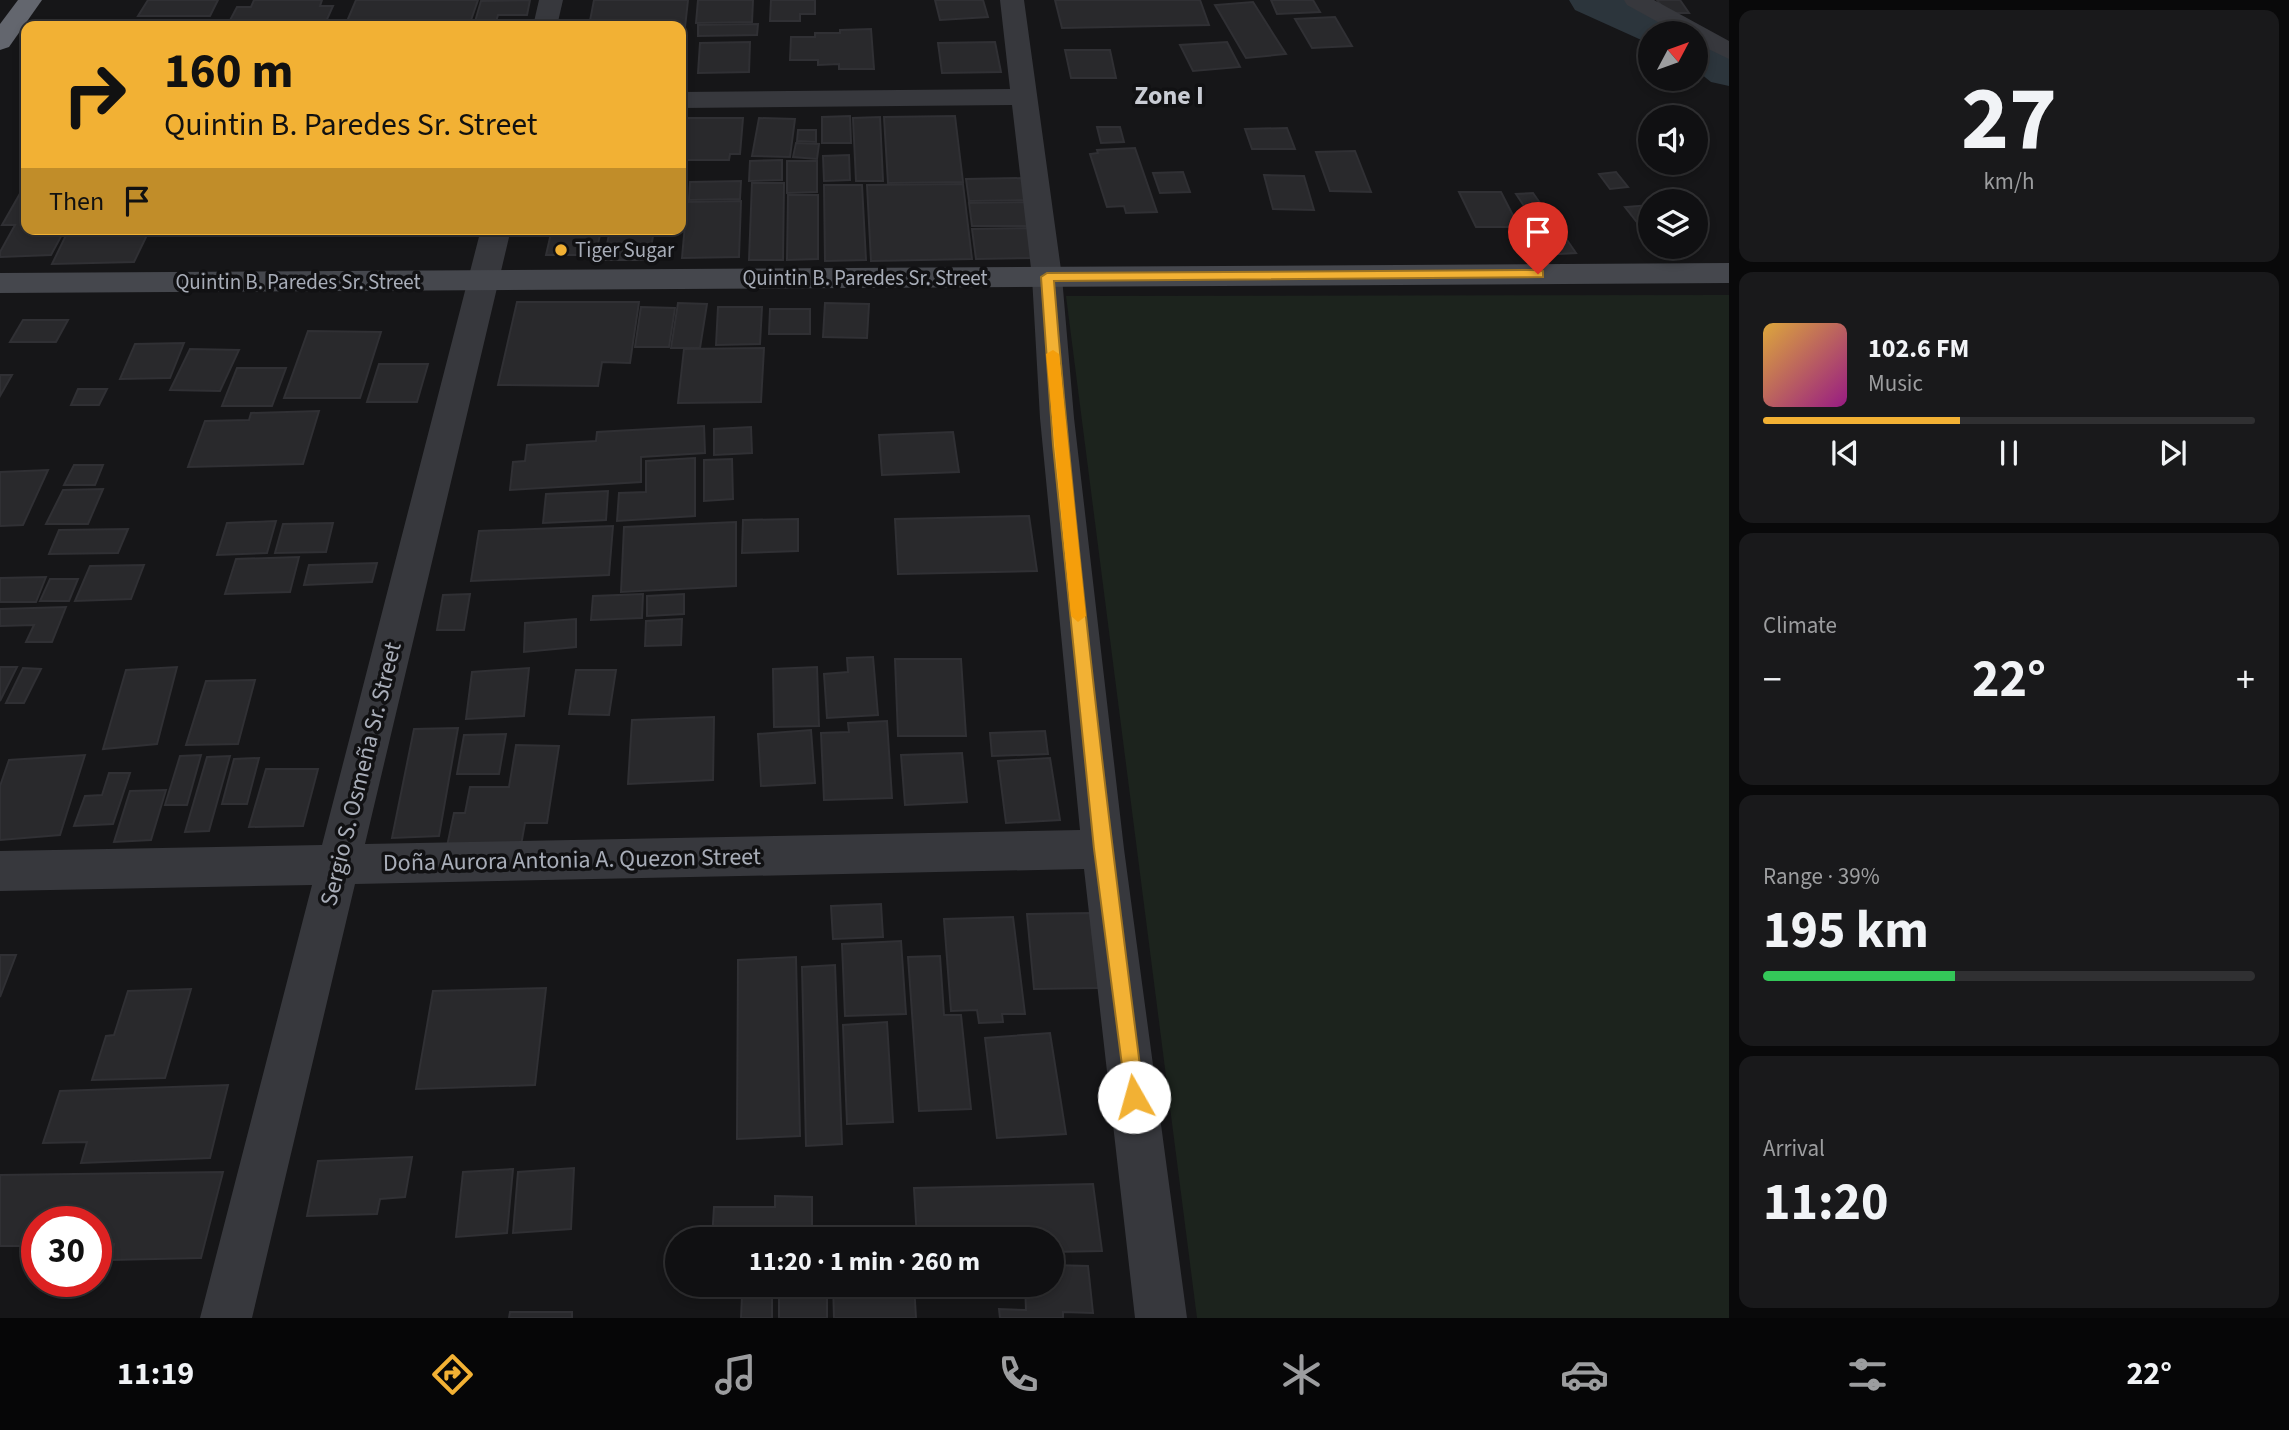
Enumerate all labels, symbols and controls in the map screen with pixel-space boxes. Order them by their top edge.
north arrow [1638,21,1708,91]
map controls [1638,21,1708,259]
text: 160 m [164,37,293,107]
icon: right [49,49,140,140]
text: 27 [1961,55,2057,184]
district label: Zone I [1134,77,1204,114]
text: Quintin B. Paredes Sr. Street [164,102,538,148]
button: sound [1638,105,1708,175]
text: km/h [1983,165,2035,198]
icon: arrive [118,182,156,220]
text: Then [49,183,104,220]
button: layers [1638,189,1708,259]
pin [1508,202,1568,274]
icon: arrive [1519,213,1557,251]
place label: Tiger Sugar [575,235,675,265]
marker: Tiger Sugar [553,242,569,258]
street label: Quintin B. Paredes Sr. Street [742,263,988,293]
street label: Quintin B. Paredes Sr. Street [175,267,421,297]
text: 102.6 FM [1868,330,1969,367]
text: Music [1868,367,1923,400]
icon: previous [1826,434,1864,472]
icon: pause [1990,434,2028,472]
icon: next [2154,434,2192,472]
text: Climate [1763,609,1837,642]
street label: Sergio S. Osmeña Sr. Street [311,638,411,910]
text: 22° [1972,643,2046,717]
text: − [1763,653,1782,707]
text: + [2236,653,2255,707]
street label: Doña Aurora Antonia A. Quezon Street [383,839,761,881]
text: Range · 39% [1763,860,1880,893]
text: 195 km [1763,894,1929,968]
position arrow [1097,1060,1171,1134]
text: Arrival [1763,1132,1825,1165]
text: 11:20 [1763,1166,1888,1240]
speed limit sign: 30 [21,1206,112,1297]
text: 11:20 · 1 min · 260 m [749,1243,980,1280]
icon: directions [428,1350,477,1399]
icon: music [711,1350,760,1399]
icon: phone [994,1350,1043,1399]
icon: climate [1277,1350,1326,1399]
icon: car [1560,1350,1609,1399]
icon: filters [1843,1350,1892,1399]
text: 11:19 [117,1351,194,1397]
text: 22° [2126,1351,2172,1397]

